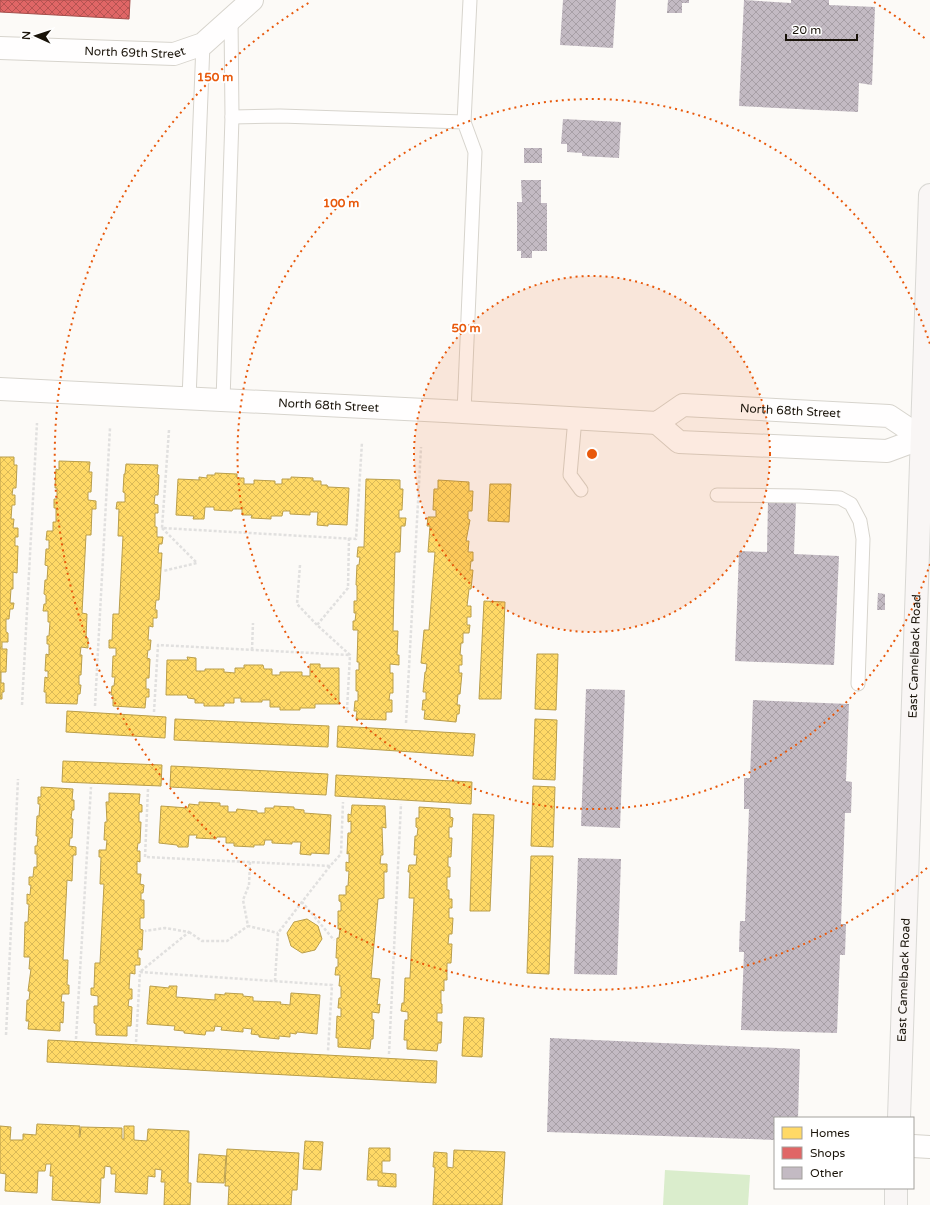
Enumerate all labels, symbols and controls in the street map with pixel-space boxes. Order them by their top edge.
north arrow [16,16,56,56]
scale bar [786,16,857,42]
text: 20 m [792,23,821,37]
text: N [20,31,33,40]
street label: North 69th Street [84,44,187,61]
text: 150 m [197,70,233,84]
text: 100 m [323,196,359,210]
text: 50 m [451,321,481,335]
street label: North 68th Street [278,396,380,415]
street label: North 68th Street [740,401,841,420]
centre of rings [585,447,599,461]
street label: East Camelback Road [905,594,924,719]
street label: East Camelback Road [895,918,913,1042]
legend [774,1117,914,1189]
text: Homes [810,1126,850,1140]
text: Shops [810,1146,845,1160]
text: Other [810,1166,843,1180]

